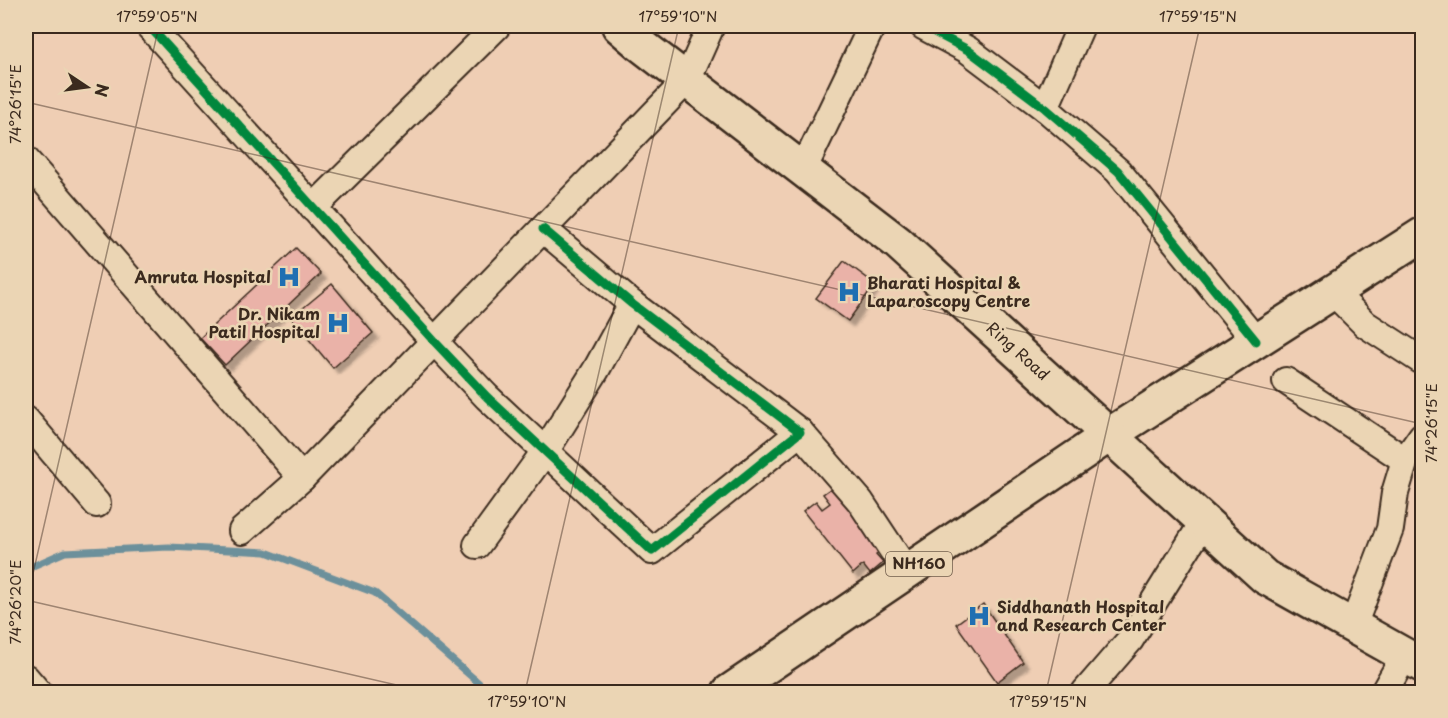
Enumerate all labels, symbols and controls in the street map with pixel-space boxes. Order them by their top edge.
text: 17°59'05"N [116,4,198,27]
text: 17°59'10"N [639,4,717,27]
text: 17°59'15"N [1159,4,1237,27]
north arrow [57,57,117,117]
text: 74°26'15"E [3,64,26,144]
text: N [89,82,116,99]
place label: Amruta Hospital [135,264,271,288]
hospital icon: Amruta Hospital [276,264,302,290]
place label: Bharati Hospital & Laparoscopy Centre [867,270,1030,312]
hospital icon: Bharati Hospital & Laparoscopy Centre [836,279,862,305]
place label: Dr. Nikam Patil Hospital [209,301,320,343]
hospital icon: Dr. Nikam Patil Hospital [325,310,351,336]
street label: Ring Road [982,315,1056,385]
text: 74°26'15"E [1419,383,1442,463]
road number: NH160 [886,552,952,576]
text: 74°26'20"E [3,560,26,644]
place label: Siddhanath Hospital and Research Center [997,594,1167,636]
hospital icon: Siddhanath Hospital and Research Center [966,603,992,629]
text: 17°59'10"N [488,689,566,712]
text: 17°59'15"N [1009,689,1087,712]

